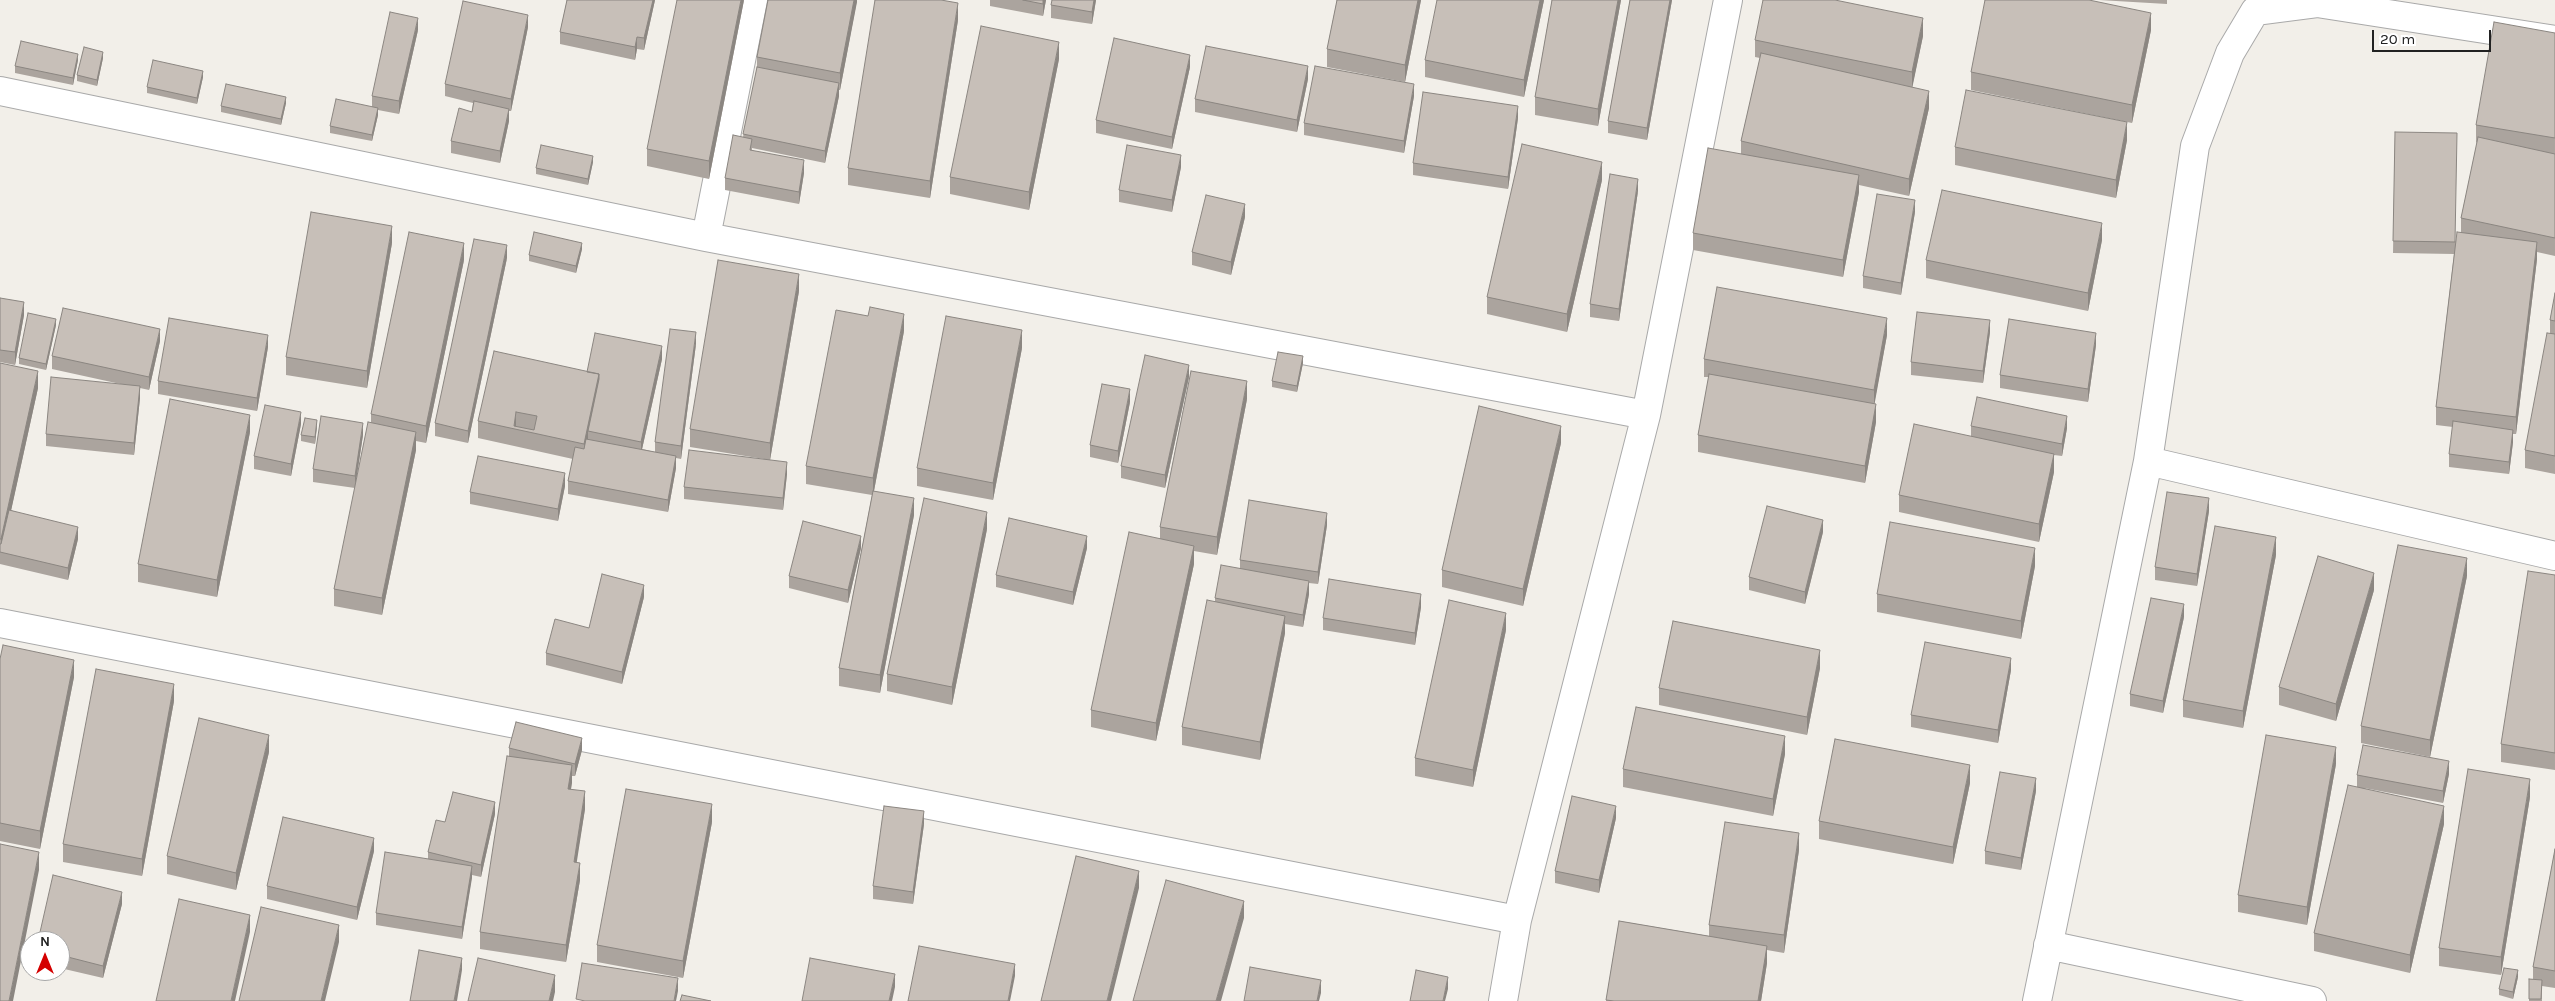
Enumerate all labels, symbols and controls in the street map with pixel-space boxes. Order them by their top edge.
scale bar [2375,20,2494,52]
text: 20 m [2380,30,2415,48]
north arrow [20,931,70,981]
text: N [40,933,50,950]

